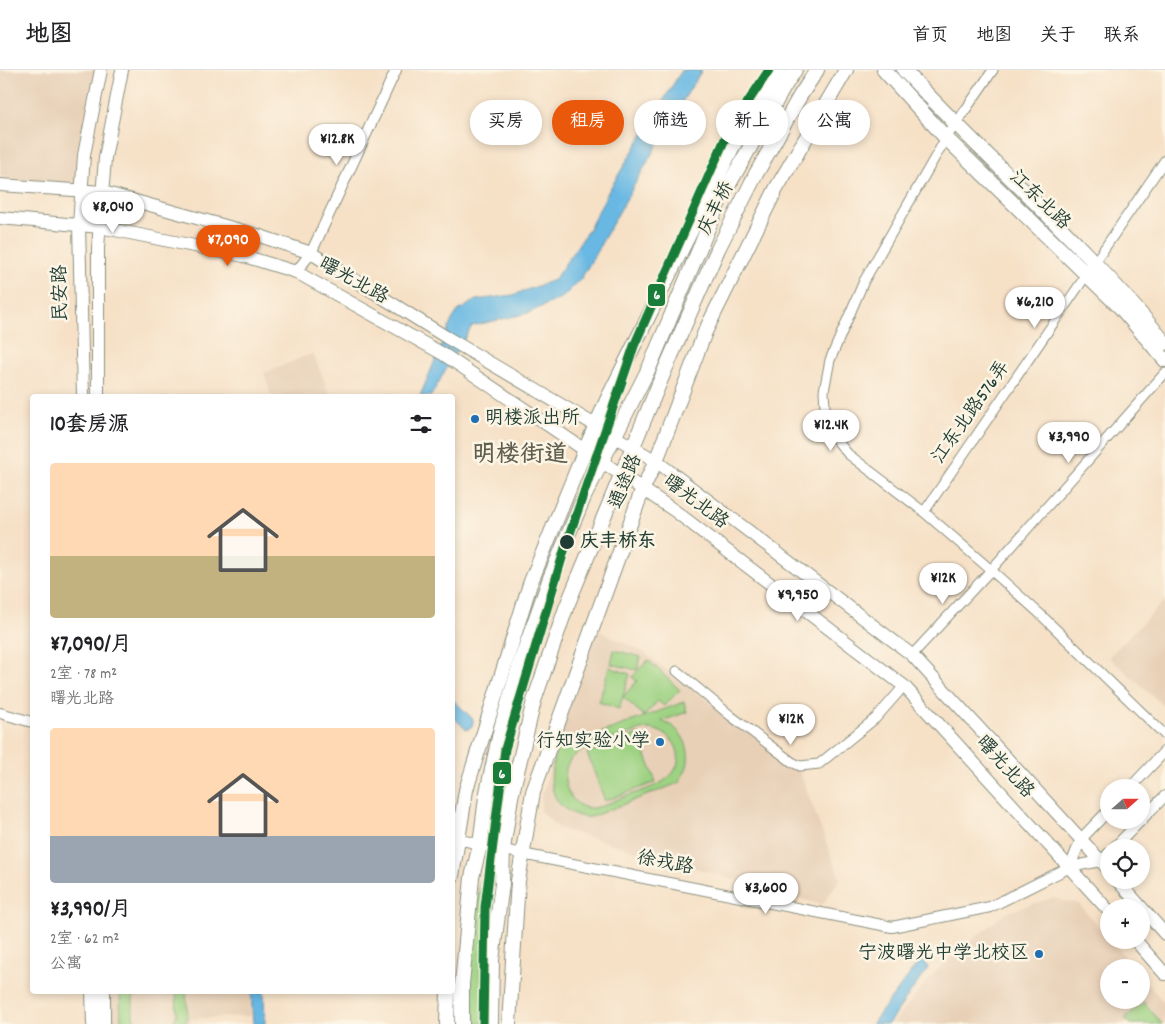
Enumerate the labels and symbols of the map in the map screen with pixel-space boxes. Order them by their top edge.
pin: ¥12.8K [296,124,378,166]
street label: 江东北路 [1002,165,1076,237]
street label: 庆丰桥 [692,177,742,241]
pin: ¥8,040 [72,191,154,234]
pin: ¥7,090 [187,224,269,267]
street label: 曙光北路 [313,252,393,312]
street label: 民安路 [48,264,76,322]
line badge: 6 [647,283,666,307]
text: 6 [654,286,661,306]
pin: ¥6,210 [994,286,1076,329]
street label: 江东北路576弄 [926,356,1018,470]
place label: 明楼派出所 [485,406,580,433]
pin: ¥12.4K [790,410,872,452]
marker: 明楼派出所 [469,413,481,425]
pin: ¥3,990 [1028,422,1110,464]
district label: 明楼街道 [472,439,568,473]
street label: 通途路 [604,451,650,513]
street label: 曙光北路 [657,469,733,537]
place label: 庆丰桥东 [580,529,656,556]
marker: 庆丰桥东 [558,533,576,551]
pin: ¥12K [913,562,973,605]
pin: ¥9,950 [757,580,839,622]
pin: ¥12K [761,704,821,746]
place label: 行知实验小学 [536,729,650,756]
street label: 曙光北路 [969,731,1039,805]
marker: 行知实验小学 [654,736,666,748]
line badge: 6 [492,761,512,785]
text: 6 [499,765,506,785]
north arrow [1100,779,1150,829]
street label: 徐戎路 [634,845,696,883]
pin: ¥3,600 [725,872,807,915]
place label: 宁波曙光中学北校区 [858,941,1029,968]
marker: 宁波曙光中学北校区 [1033,948,1045,960]

